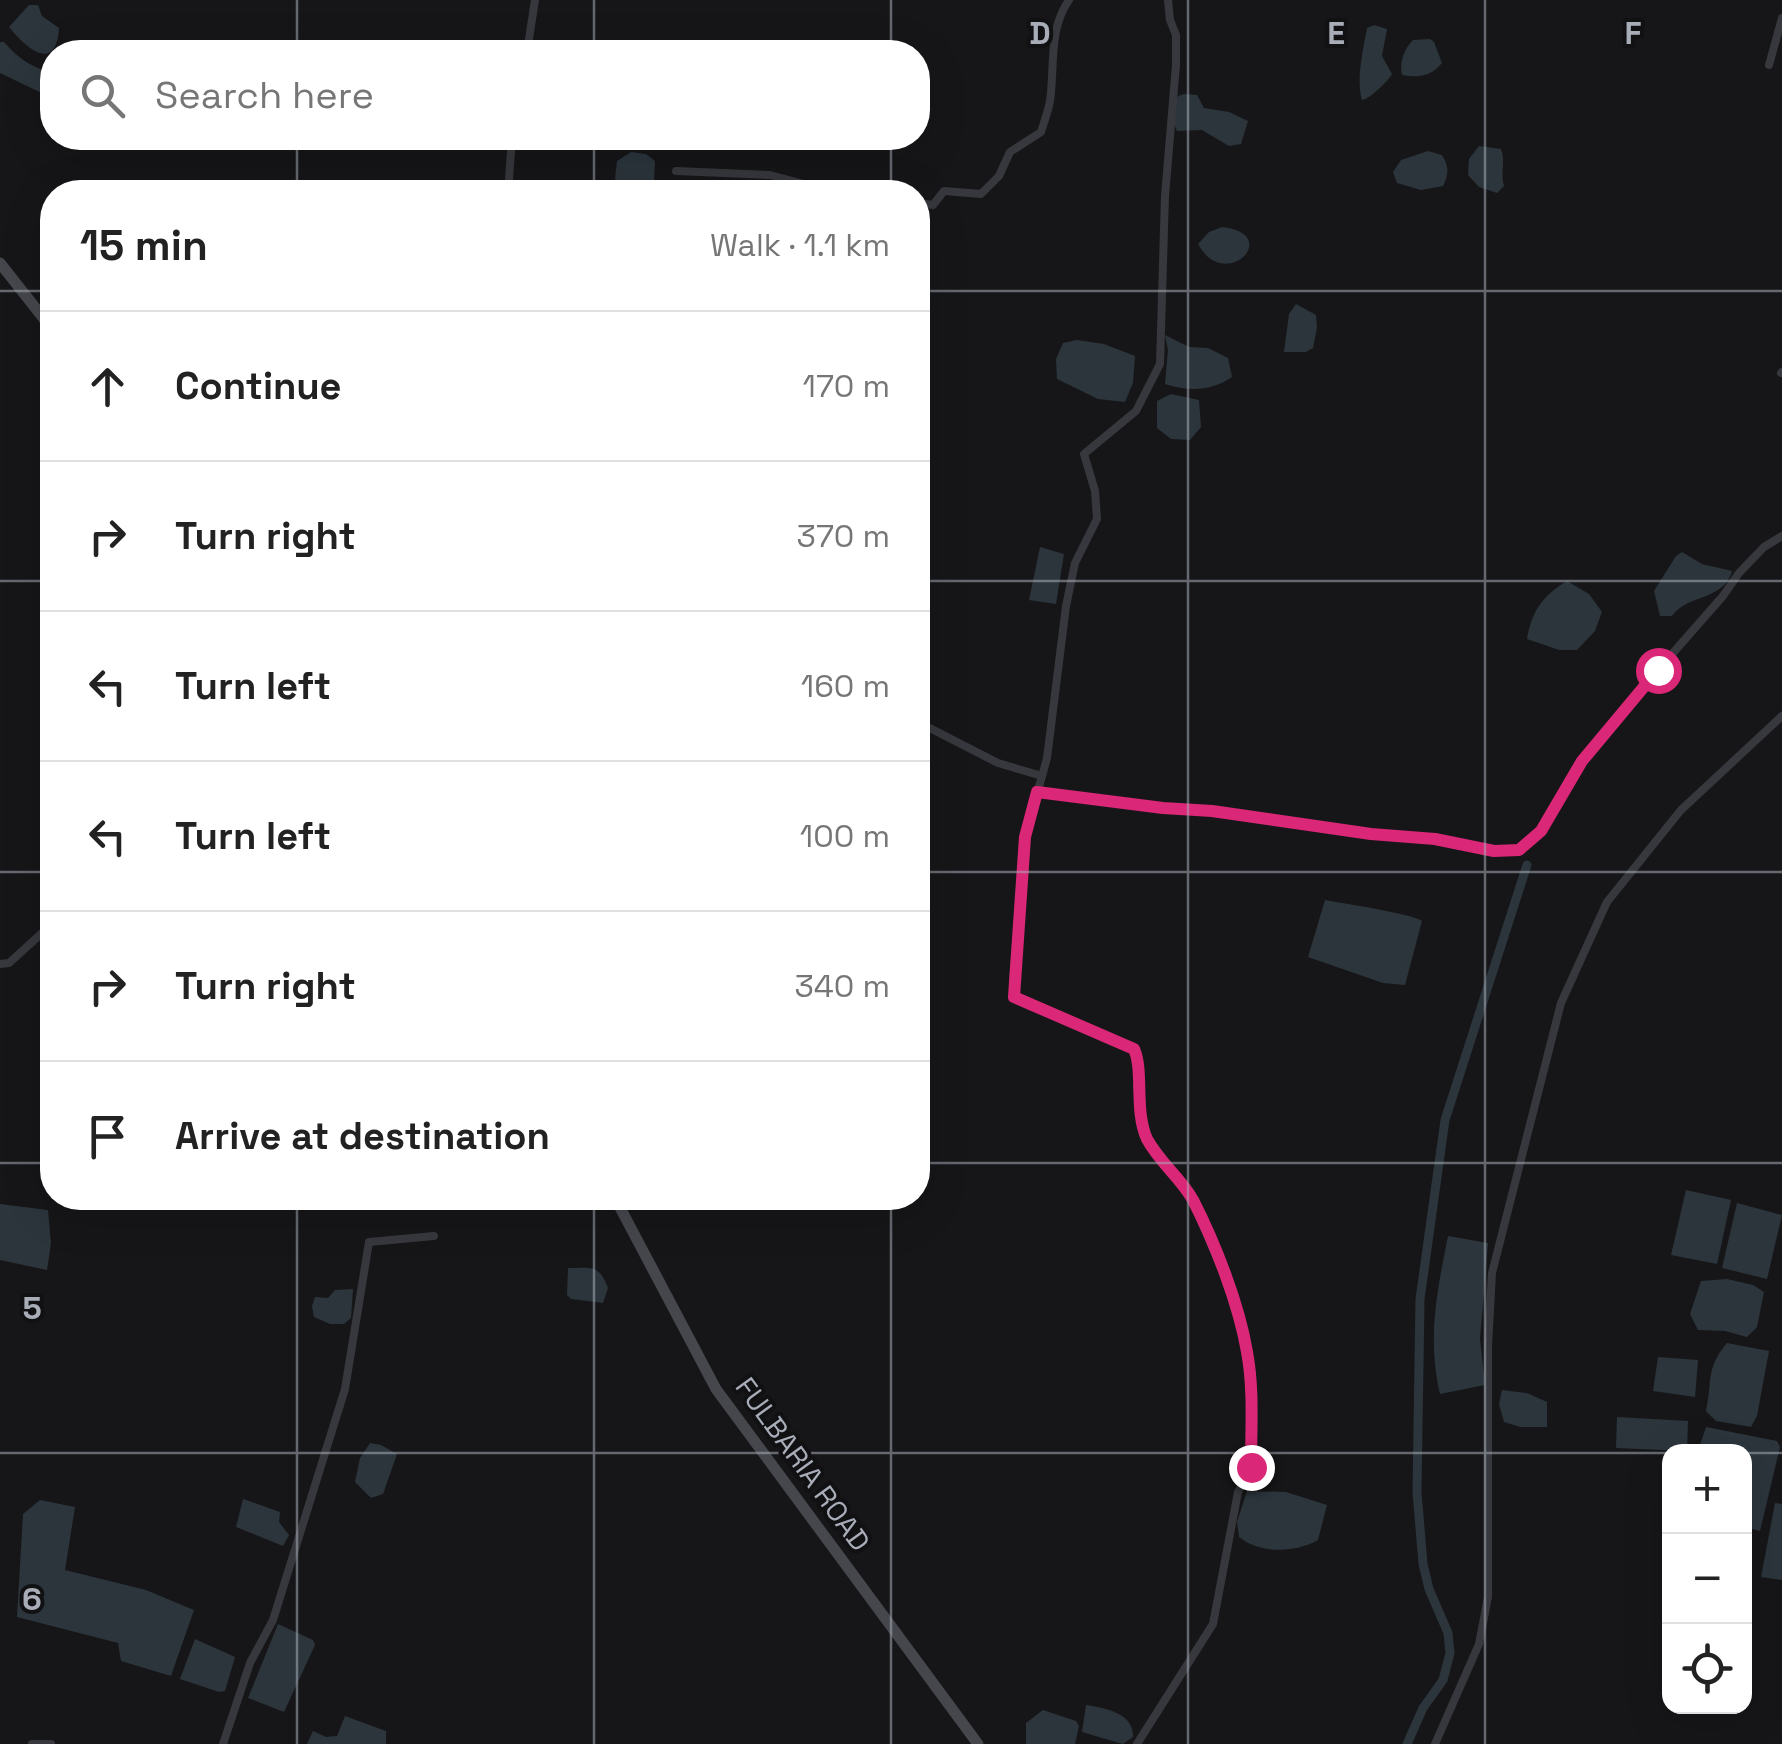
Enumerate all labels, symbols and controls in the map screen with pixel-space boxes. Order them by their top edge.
text: D [1029,13,1051,53]
text: E [1327,13,1345,53]
text: F [1624,13,1642,53]
search box [40,40,930,150]
icon: search [75,68,130,123]
text: Search here [155,71,374,119]
text: 15 min [80,219,208,272]
text: Walk · 1.1 km [710,225,890,265]
icon: ahead [80,359,135,414]
text: Continue [175,362,341,410]
text: 170 m [803,366,890,406]
icon: right [80,509,135,564]
text: Turn right [175,512,356,560]
text: 370 m [797,516,890,556]
route start [1636,648,1682,694]
icon: left [80,659,135,714]
text: Turn left [175,662,331,710]
text: 160 m [801,666,890,706]
icon: left [80,809,135,864]
text: Turn left [175,812,331,860]
text: 100 m [800,816,890,856]
icon: right [80,959,135,1014]
text: Turn right [175,962,356,1010]
text: 340 m [794,966,890,1006]
icon: arrive [80,1109,135,1164]
text: Arrive at destination [175,1112,550,1160]
text: 5 [22,1288,42,1328]
street label: FULBARIA ROAD [728,1370,878,1558]
map controls [1662,1444,1752,1714]
button: + [1662,1444,1752,1534]
route end [1229,1445,1275,1491]
button: − [1662,1534,1752,1624]
text: 6 [22,1579,42,1619]
button: locate [1662,1624,1752,1714]

